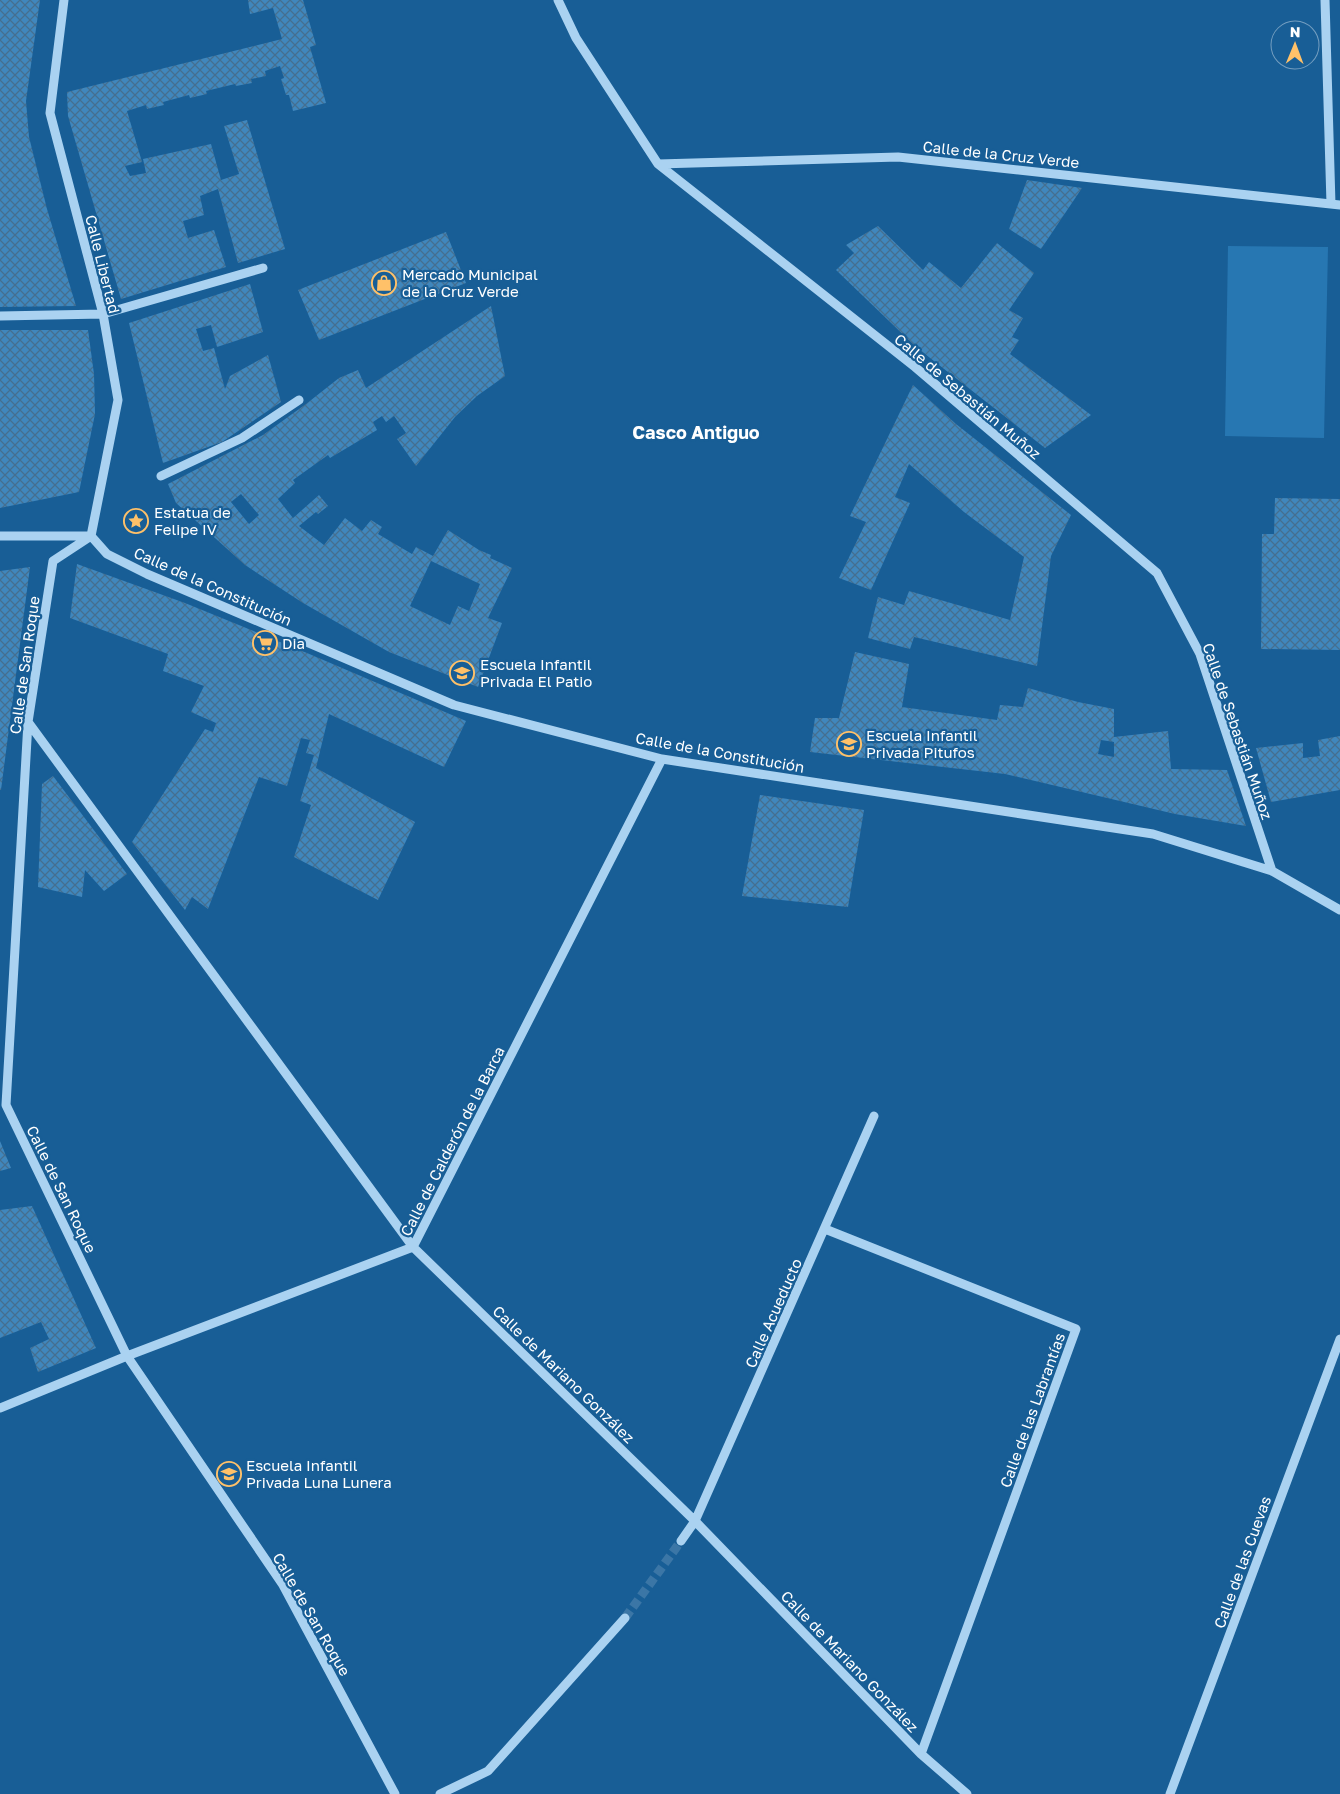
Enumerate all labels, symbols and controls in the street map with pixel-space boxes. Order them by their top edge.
north arrow [1270,20,1320,70]
text: N [1290,23,1301,40]
street label: Calle de la Cruz Verde [922,137,1080,171]
street label: Calle Libertad [82,213,124,315]
place label: Mercado Municipal de la Cruz Verde [402,265,538,300]
shop icon: Mercado Municipal de la Cruz Verde [371,270,397,296]
street label: Calle de Sebastián Muñoz [891,329,1045,463]
district label: Casco Antiguo [632,421,760,443]
place label: Estatua de Felipe IV [154,503,231,538]
place icon: Estatua de Felipe IV [123,508,149,534]
street label: Calle de la Constitución [131,543,295,629]
street label: Calle de San Roque [5,594,43,735]
supermarket icon: Dia [252,630,278,656]
place label: Dia [282,634,305,652]
street label: Calle de Sebastián Muñoz [1199,640,1277,822]
place label: Escuela Infantil Privada El Patio [480,655,592,690]
school or university icon: Escuela Infantil Privada El Patio [449,660,475,686]
place label: Escuela Infantil Privada Pitufos [866,726,978,761]
street label: Calle de la Constitución [634,728,806,776]
school or university icon: Escuela Infantil Privada Pitufos [836,731,862,757]
street label: Calle de Calderón de la Barca [396,1043,508,1239]
street label: Calle de San Roque [23,1122,101,1256]
street label: Calle Acueducto [741,1255,805,1371]
street label: Calle de Mariano González [489,1302,639,1447]
street label: Calle de las Labrantías [996,1330,1068,1490]
place label: Escuela Infantil Privada Luna Lunera [246,1456,392,1491]
school or university icon: Escuela Infantil Privada Luna Lunera [216,1461,242,1487]
street label: Calle de las Cuevas [1210,1493,1274,1631]
street label: Calle de San Roque [269,1549,355,1679]
street label: Calle de Mariano González [778,1586,923,1736]

